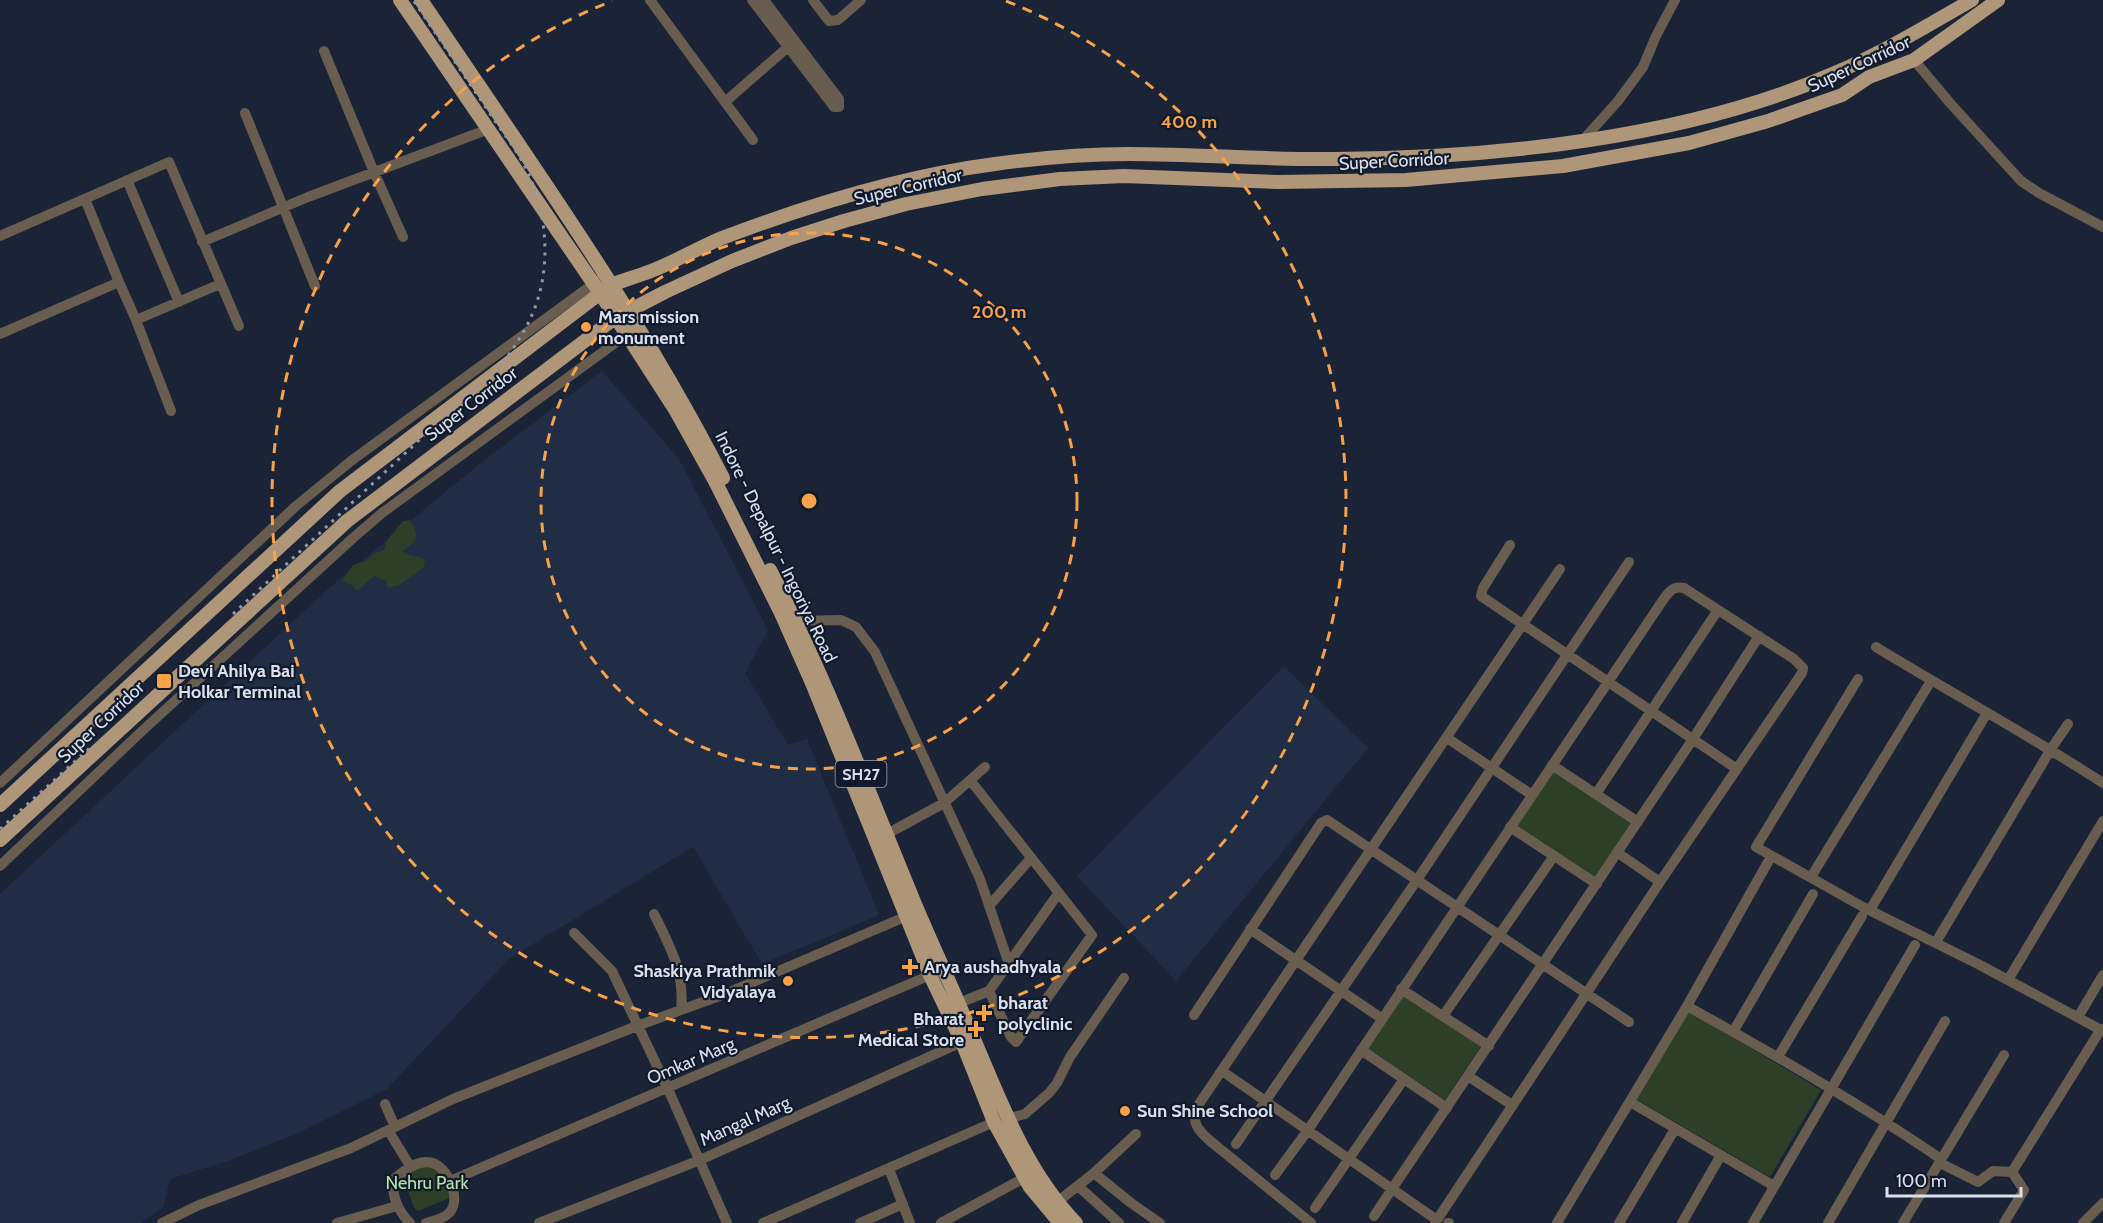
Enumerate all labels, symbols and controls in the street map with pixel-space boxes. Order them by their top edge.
street label: Super Corridor [1804,31,1914,97]
text: 400 m [1161,111,1217,133]
street label: Super Corridor [1338,147,1450,175]
street label: Super Corridor [852,164,965,210]
text: 200 m [972,301,1026,323]
place label: Mars mission monument [598,306,699,349]
marker: Mars mission monument [579,320,593,334]
street label: Super Corridor [420,362,522,446]
street label: Indore - Depalpur - Ingoriya Road [710,428,842,666]
centre of rings [799,491,819,511]
place label: Devi Ahilya Bai Holkar Terminal [178,660,301,703]
marker: Devi Ahilya Bai Holkar Terminal [155,672,173,690]
street label: Super Corridor [53,676,149,768]
road number: SH27 [836,761,886,787]
place label: Arya aushadhyala [924,956,1061,978]
marker: Arya aushadhyala [901,958,919,976]
place label: Shaskiya Prathmik Vidyalaya [634,960,776,1003]
marker: Shaskiya Prathmik Vidyalaya [781,974,795,988]
place label: bharat polyclinic [998,992,1072,1035]
marker: bharat polyclinic [975,1004,993,1022]
place label: Bharat Medical Store [858,1008,964,1051]
marker: Bharat Medical Store [969,1022,983,1036]
street label: Omkar Marg [644,1032,739,1089]
street label: Mangal Marg [696,1091,795,1151]
place label: Sun Shine School [1137,1100,1273,1122]
marker: Sun Shine School [1118,1104,1132,1118]
scale bar [1887,1160,2020,1198]
text: 100 m [1896,1170,1947,1192]
park label: Nehru Park [386,1172,469,1194]

